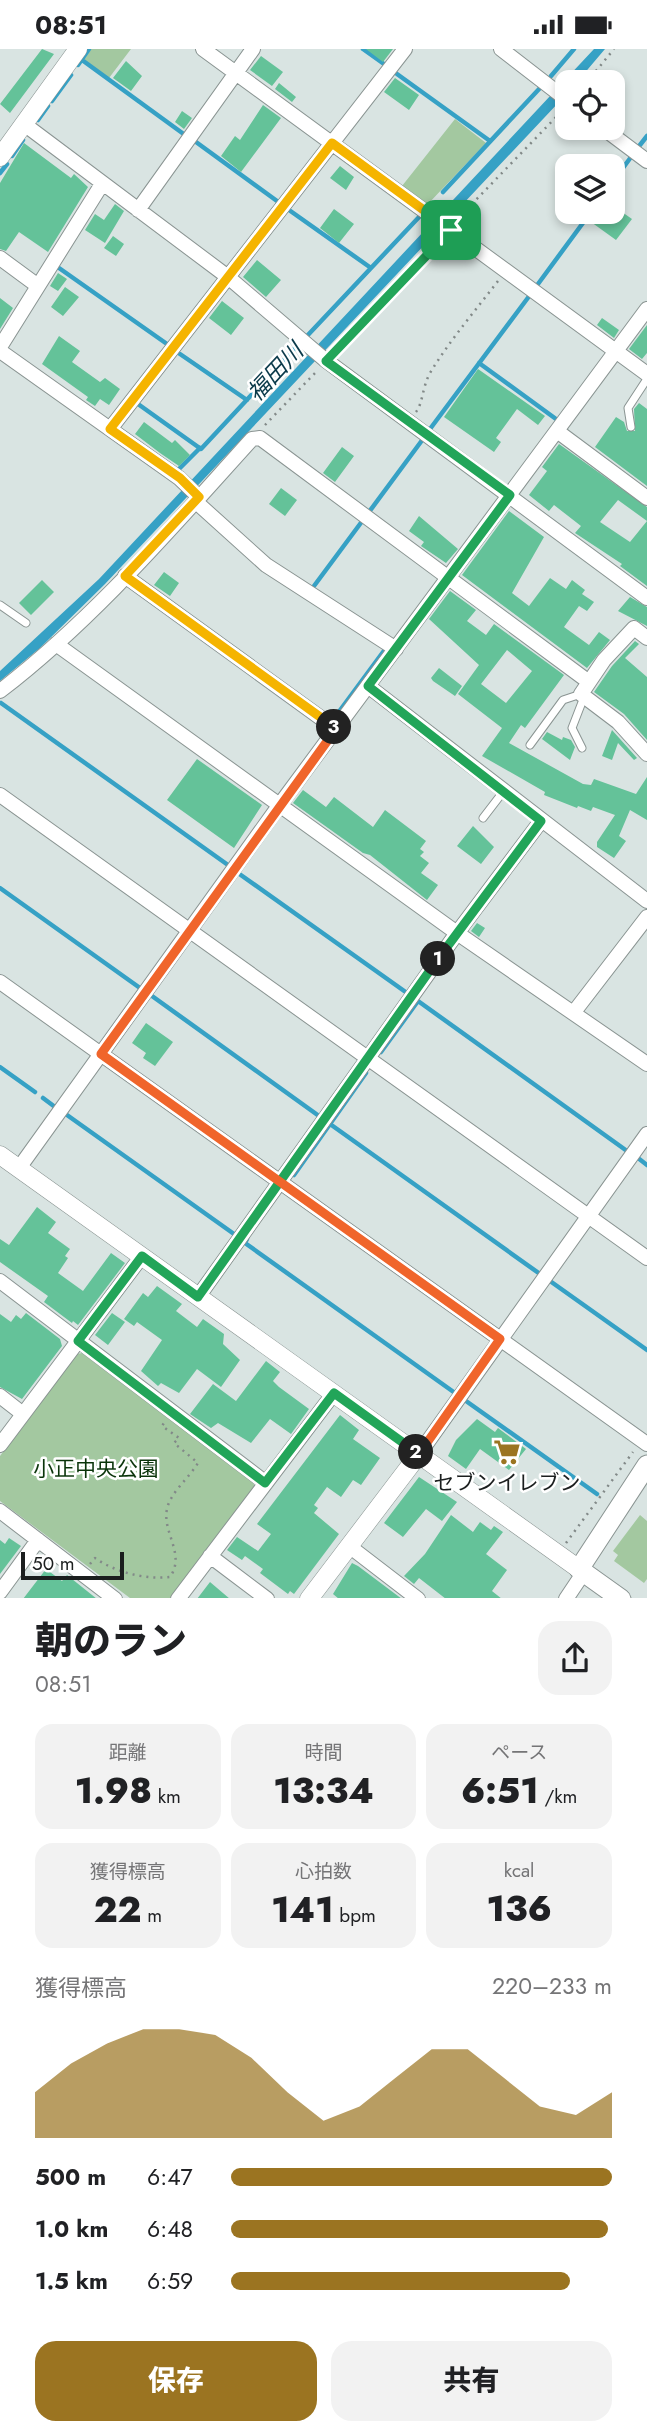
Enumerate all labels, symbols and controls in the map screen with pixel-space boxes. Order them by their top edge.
text: 08:51 [35,6,107,44]
map controls [555,70,625,224]
button: locate [555,70,625,140]
button: layers [555,154,625,224]
pin [421,200,481,260]
icon: arrive [432,211,470,249]
water label: 福田川 [239,333,313,409]
pin: 3 [316,709,352,745]
text: 3 [328,713,339,740]
pin: 1 [420,941,456,977]
text: 1 [433,945,442,972]
pin: 2 [398,1435,434,1469]
supermarket icon: セブンイレブン [492,1437,522,1467]
text: 2 [409,1438,422,1465]
park label: 小正中央公園 [33,1454,159,1484]
place label: セブンイレブン [434,1468,581,1498]
scale bar [21,1549,124,1581]
text: 50 m [32,1550,75,1577]
text: 朝のラン [35,1613,187,1668]
button: share [538,1621,612,1695]
text: 08:51 [35,1667,92,1701]
text: 距離 [109,1739,147,1766]
text: 時間 [304,1739,343,1766]
text: ペース [491,1739,547,1766]
text: 1.98 [75,1766,152,1816]
text: 13:34 [273,1766,374,1816]
text: 6:51 [461,1766,539,1816]
text: km [152,1783,181,1810]
text: /km [539,1783,577,1810]
text: kcal [504,1857,535,1884]
text: 獲得標高 [90,1858,166,1885]
text: 心拍数 [295,1858,352,1885]
text: 136 [486,1884,552,1934]
text: 22 [94,1885,141,1935]
text: 141 [271,1885,334,1935]
text: m [141,1902,162,1929]
text: bpm [334,1902,376,1929]
text: 220–233 m [492,1969,612,2003]
text: 獲得標高 [35,1971,127,2005]
text: 500 m [35,2160,106,2194]
text: 6:47 [147,2160,193,2194]
text: 1.0 km [35,2212,108,2246]
text: 6:48 [147,2212,193,2246]
text: 1.5 km [35,2264,108,2298]
text: 6:59 [147,2264,193,2298]
button: 保存 [35,2341,317,2421]
button: 共有 [331,2341,612,2421]

